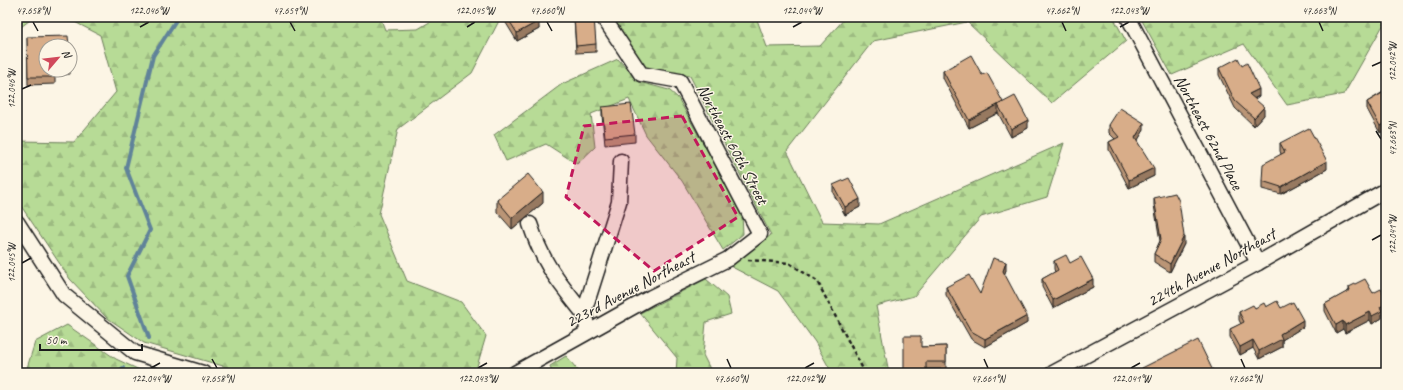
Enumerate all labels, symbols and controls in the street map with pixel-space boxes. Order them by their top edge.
text: 47.658°N [16,4,52,17]
text: 122.046°W [129,4,170,17]
text: 47.659°N [273,4,309,17]
text: 122.045°W [455,4,496,17]
text: 47.660°N [530,4,566,17]
text: 122.044°W [782,4,823,17]
text: 47.662°N [1045,4,1081,17]
text: 122.043°W [1109,4,1150,17]
text: 47.663°N [1302,4,1338,17]
north arrow [38,38,78,78]
text: 122.042°W [1386,41,1399,82]
text: N [59,47,76,62]
text: 122.046°W [5,68,18,109]
street label: Northeast 62nd Place [1169,71,1248,195]
street label: Northeast 60th Street [692,81,774,210]
text: 47.663°N [1386,120,1399,156]
text: 122.041°W [1386,214,1399,255]
street label: 224th Avenue Northeast [1143,222,1281,311]
text: 122.045°W [5,242,18,283]
street label: 223rd Avenue Northeast [562,246,700,332]
scale bar [40,326,142,352]
text: 50 m [46,332,68,348]
text: 122.044°W [131,372,172,385]
text: 47.658°N [200,372,236,385]
text: 122.043°W [458,372,499,385]
text: 47.660°N [714,372,750,385]
text: 122.042°W [785,372,826,385]
text: 47.661°N [971,372,1007,385]
text: 122.041°W [1111,372,1152,385]
text: 47.662°N [1228,372,1264,385]

